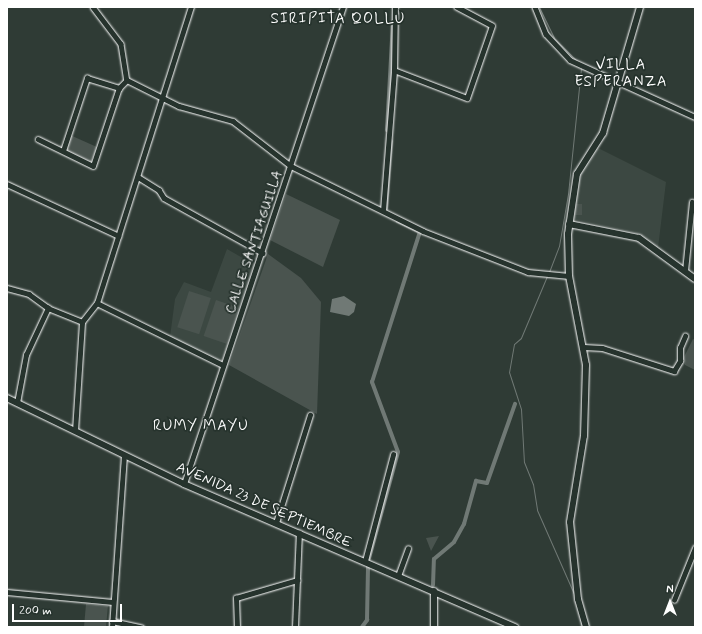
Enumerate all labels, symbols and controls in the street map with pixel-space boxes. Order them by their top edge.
district label: SIRIPITA QOLLU [273,11,403,29]
district label: VILLA ESPERANZA [574,56,668,91]
street label: CALLE SANTIAGUILLA [221,167,287,317]
district label: RUMY MAYU [154,418,248,436]
street label: AVENIDA 23 DE SEPTIEMBRE [173,459,355,551]
north arrow [650,582,690,622]
text: N [666,583,674,597]
scale bar [14,596,124,622]
text: 200 m [19,603,52,619]

